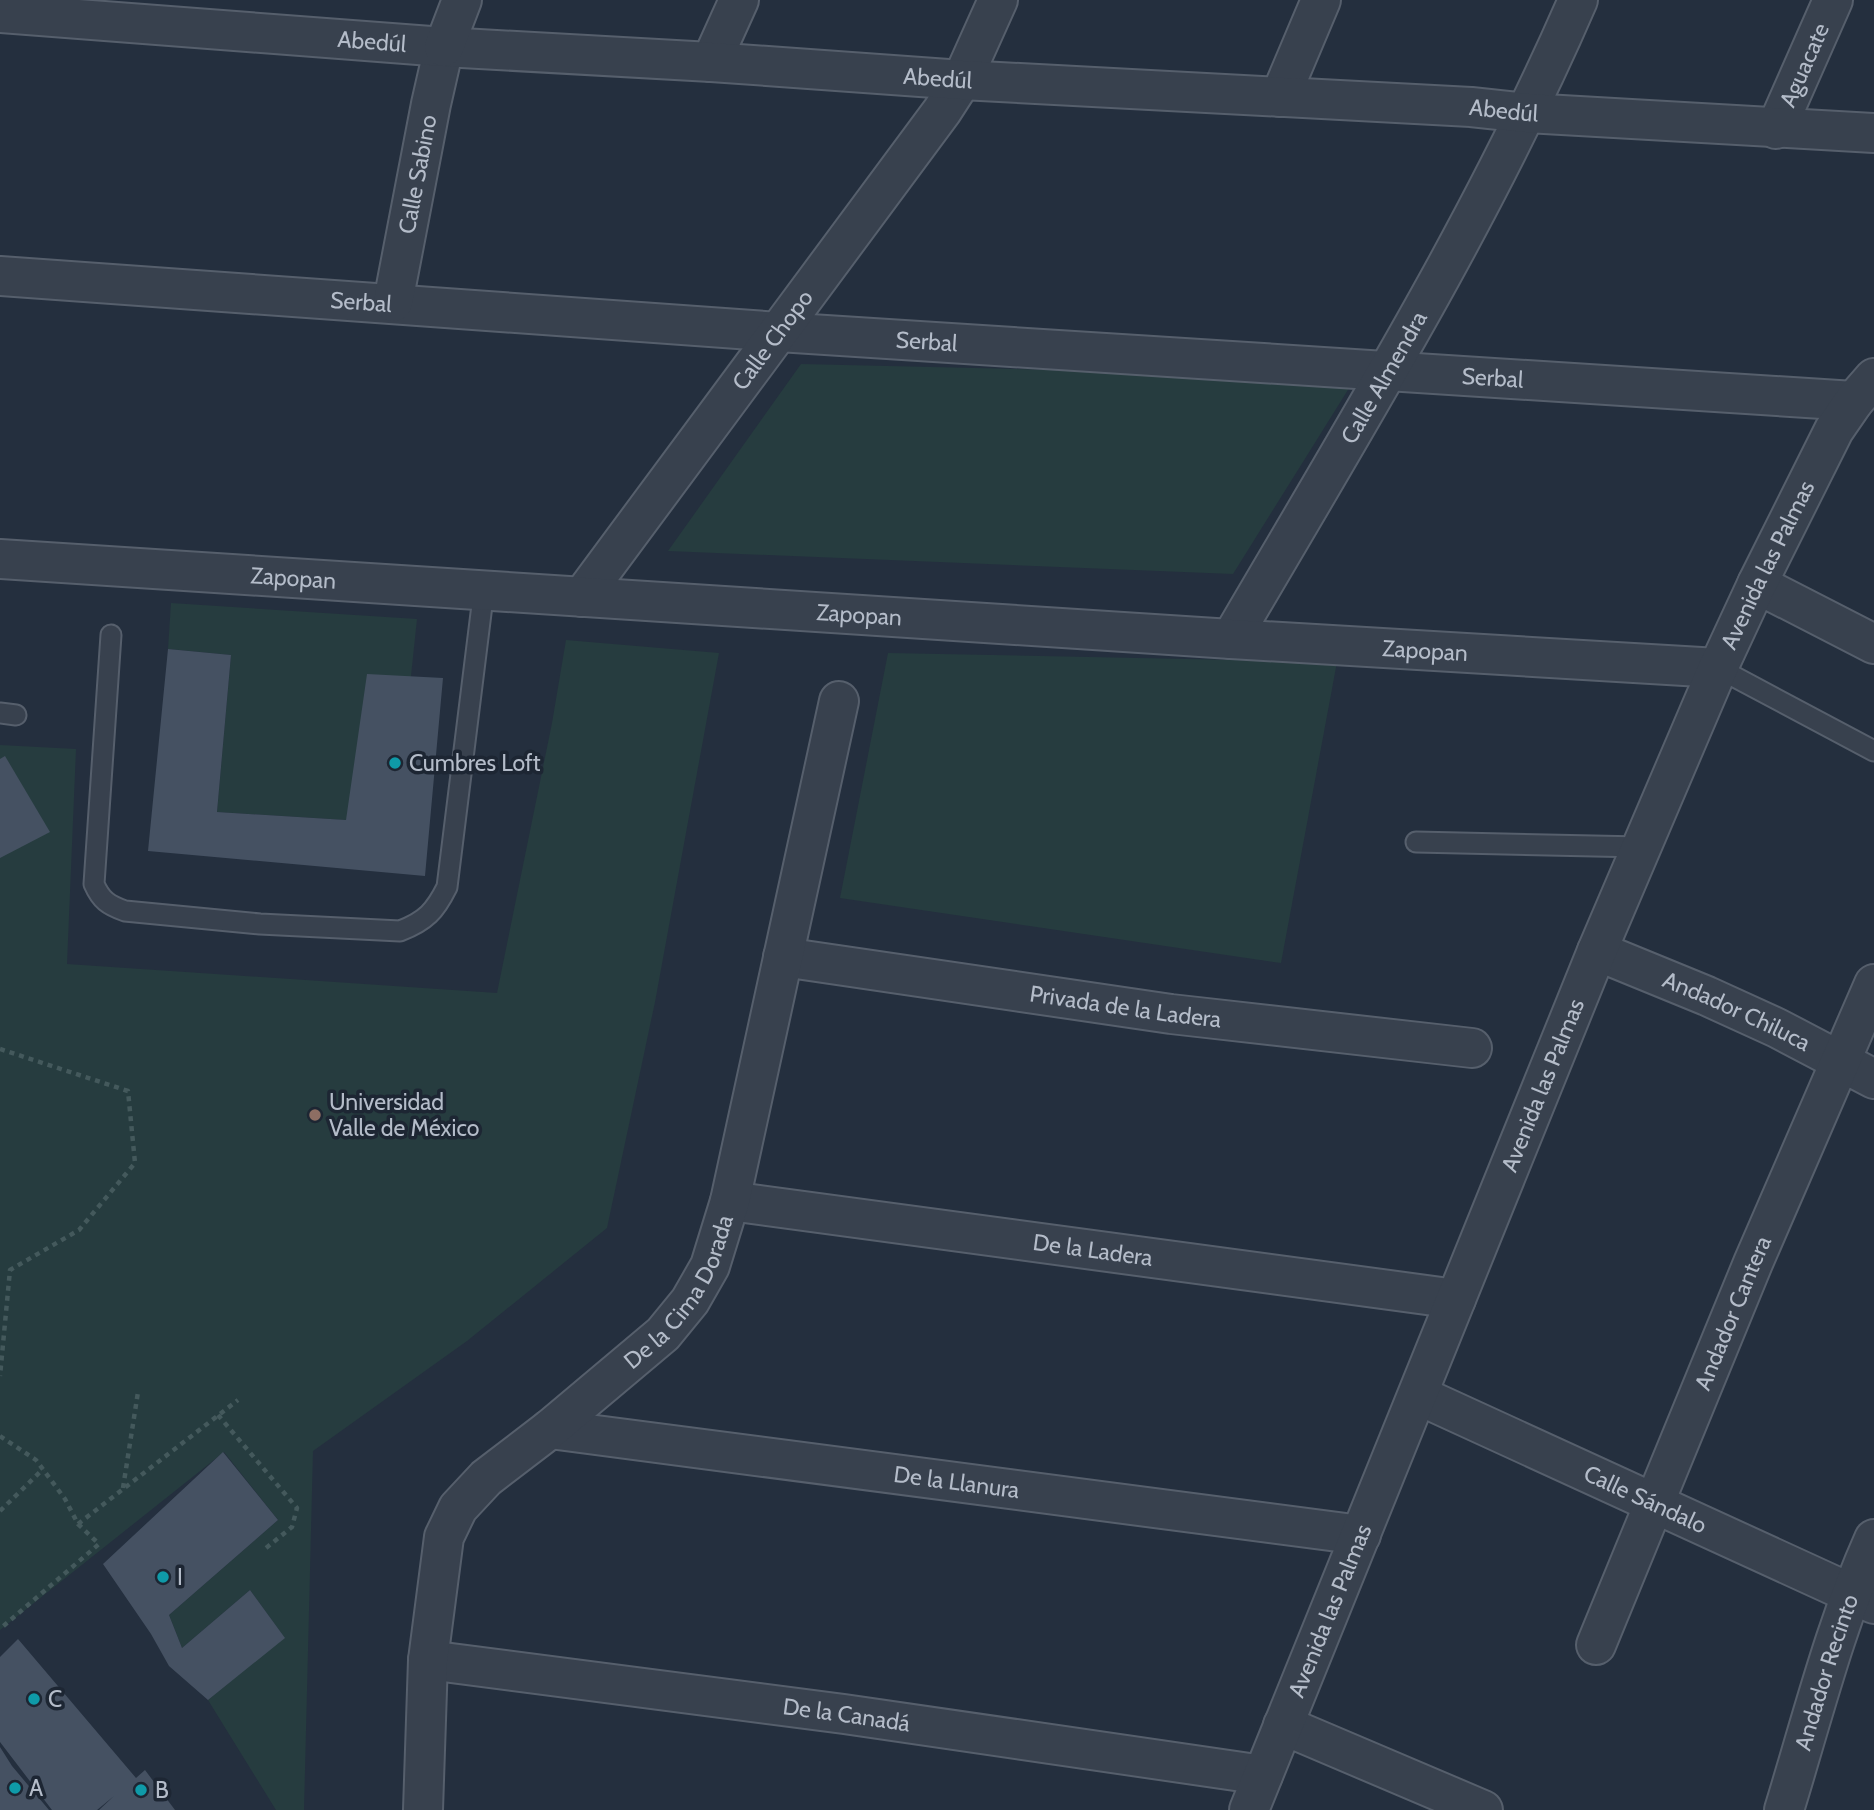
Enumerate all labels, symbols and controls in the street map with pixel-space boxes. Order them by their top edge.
street label: Aguacate [1773,18,1835,111]
street label: Abedúl [336,25,408,58]
street label: Abedúl [902,62,973,95]
street label: Abedúl [1468,93,1539,128]
street label: Calle Sabino [392,112,443,236]
street label: Calle Chopo [726,284,819,395]
street label: Serbal [329,286,393,318]
street label: Calle Almendra [1335,306,1433,449]
street label: Serbal [895,326,959,357]
street label: Serbal [1461,362,1525,394]
street label: Avenida las Palmas [1715,476,1820,654]
street label: Zapopan [250,561,337,595]
street label: Zapopan [816,598,903,632]
street label: Zapopan [1381,634,1469,667]
place label: Cumbres Loft [409,749,541,777]
marker: Cumbres Loft [387,755,403,771]
street label: Andador Chiluca [1659,965,1815,1057]
street label: Privada de la Ladera [1028,979,1223,1034]
street label: Avenida las Palmas [1495,995,1590,1176]
place label: Universidad Valle de México [329,1088,479,1142]
marker: Universidad Valle de México [307,1107,323,1123]
street label: De la Cima Dorada [618,1211,739,1375]
street label: De la Ladera [1031,1228,1154,1272]
street label: Andador Cantera [1688,1232,1777,1394]
street label: Calle Sándalo [1579,1459,1711,1539]
street label: De la Llanura [892,1460,1021,1504]
street label: Avenida las Palmas [1282,1520,1377,1701]
place label: I [177,1563,183,1591]
marker: I [155,1569,171,1585]
street label: Andador Recinto [1789,1590,1864,1754]
place label: C [48,1685,62,1713]
marker: C [26,1691,42,1707]
street label: De la Canadá [781,1692,912,1737]
place label: A [29,1774,43,1802]
place label: B [155,1776,169,1804]
marker: A [7,1780,23,1796]
marker: B [133,1782,149,1798]

